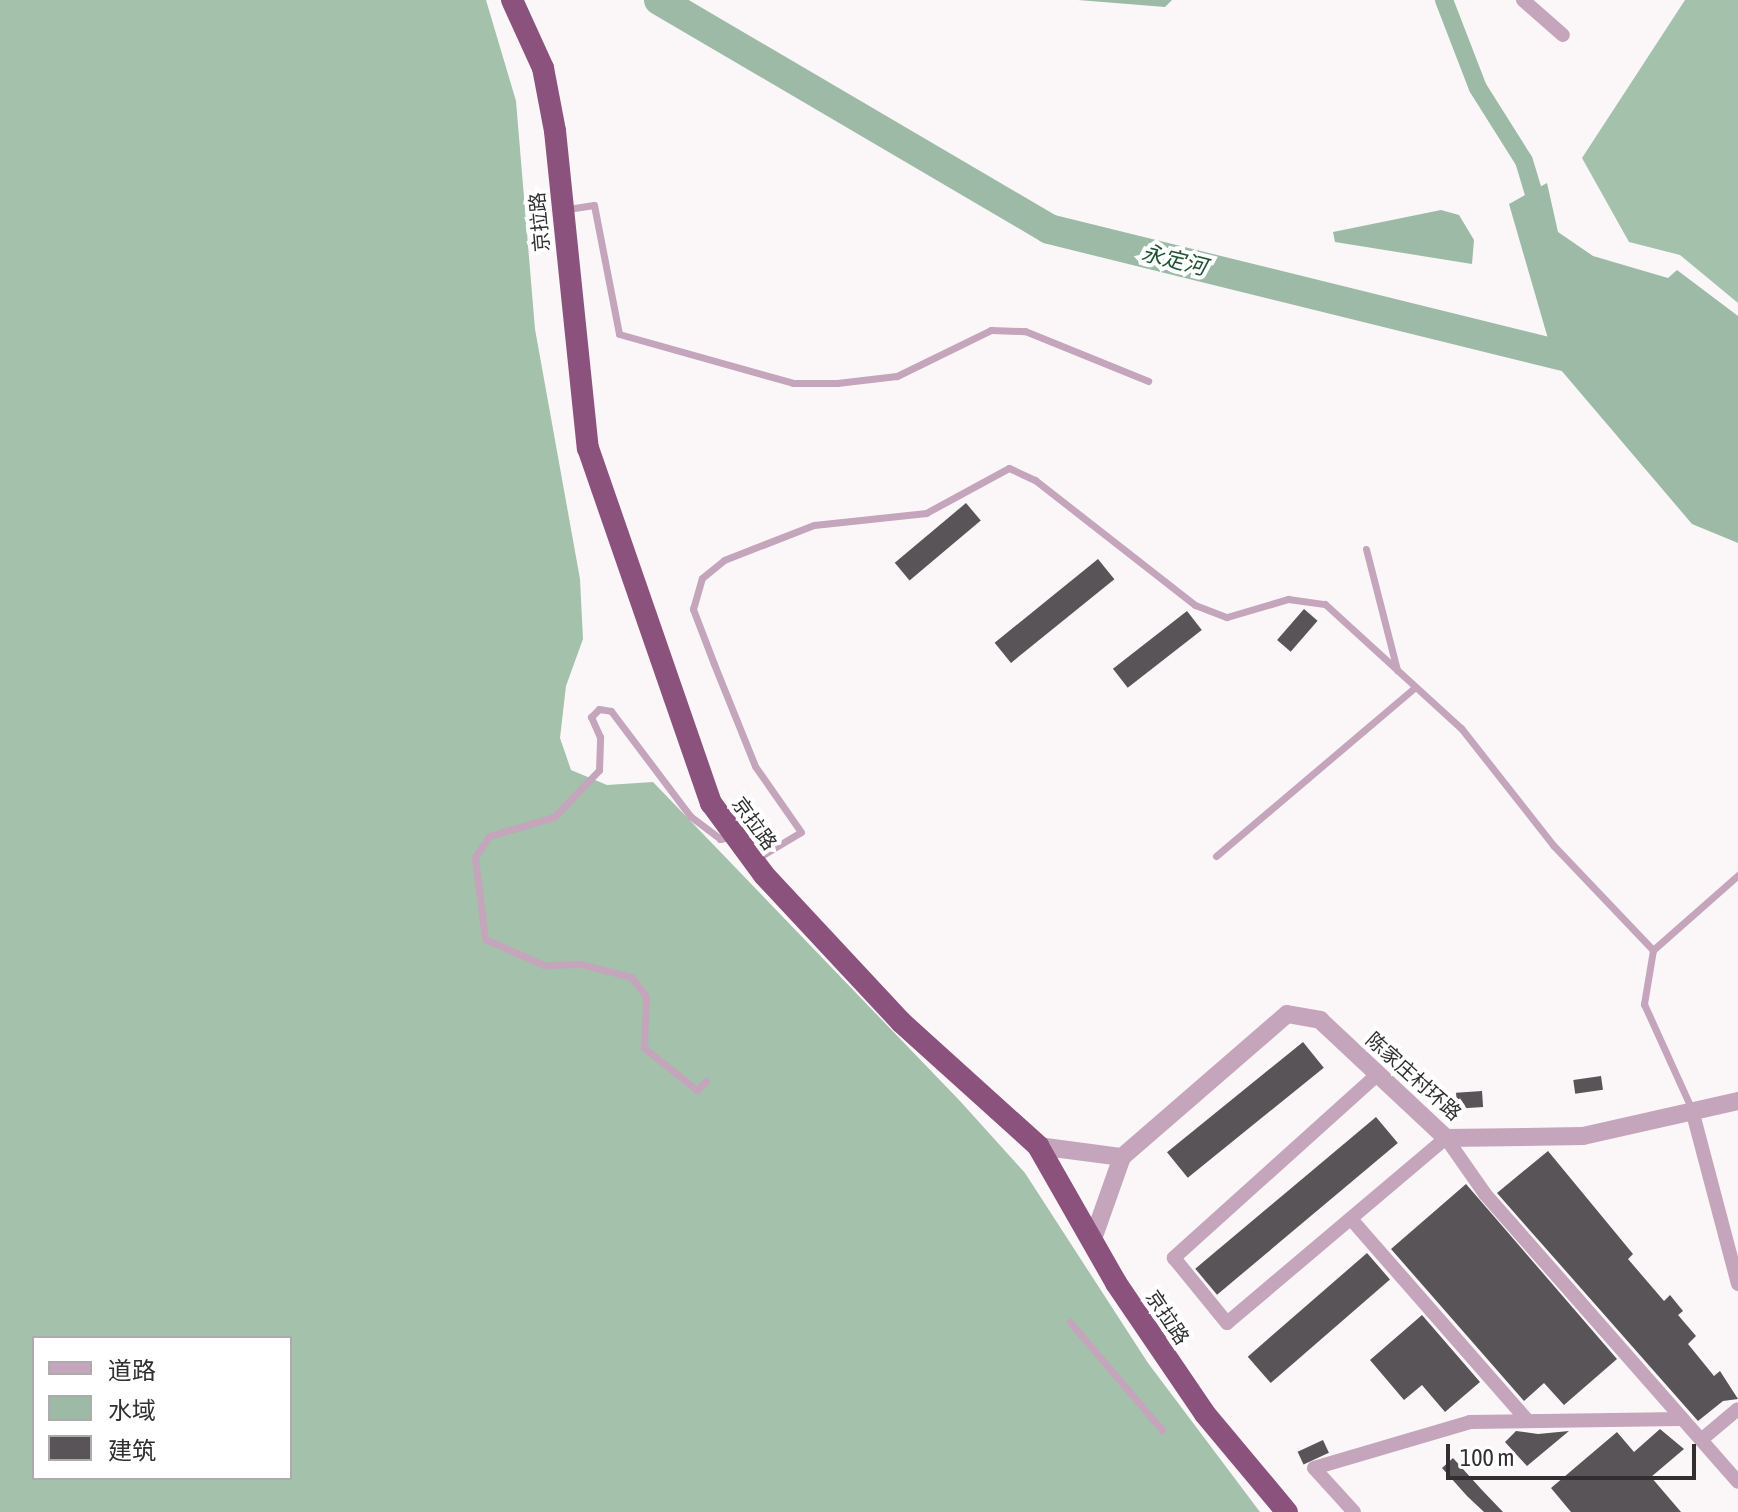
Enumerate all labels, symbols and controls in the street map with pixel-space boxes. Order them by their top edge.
street label: 京拉路 [524,191,554,253]
water label: 永定河 [1139,239,1209,281]
street label: 京拉路 [728,792,782,854]
street label: 陈家庄村环路 [1361,1027,1467,1125]
street label: 京拉路 [1141,1285,1195,1349]
legend [32,1336,292,1480]
text: 道路 [108,1357,156,1384]
text: 水域 [108,1397,156,1424]
scale bar [1450,1428,1700,1478]
text: 建筑 [108,1437,156,1464]
text: 100 m [1460,1444,1514,1471]

